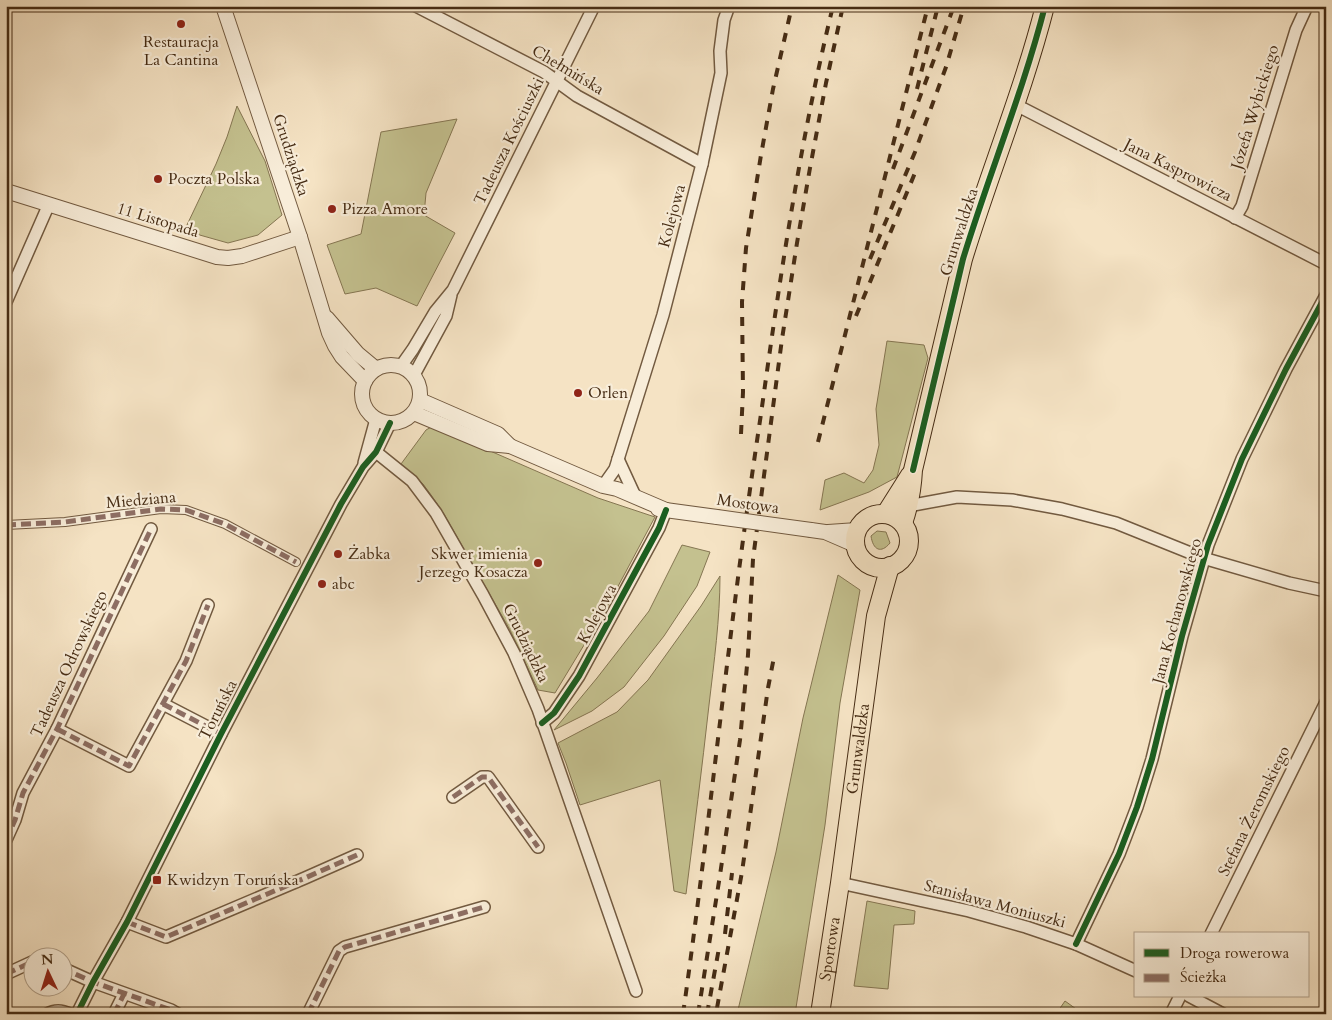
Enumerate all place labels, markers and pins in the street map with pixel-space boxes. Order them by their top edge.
marker: Restauracja La Cantina [175,18,187,30]
place label: Restauracja La Cantina [143,31,219,71]
place label: Poczta Polska [168,168,260,190]
marker: Poczta Polska [152,173,164,185]
place label: Pizza Amore [342,198,428,220]
marker: Pizza Amore [326,203,338,215]
place label: Orlen [588,382,628,404]
marker: Orlen [572,387,584,399]
place label: Żabka [348,543,390,565]
place label: Skwer imienia Jerzego Kosacza [417,543,528,583]
marker: Żabka [332,548,344,560]
marker: Skwer imienia Jerzego Kosacza [532,557,544,569]
place label: abc [332,573,355,595]
marker: abc [316,578,328,590]
place label: Kwidzyn Toruńska [167,869,299,891]
marker: Kwidzyn Toruńska [151,874,163,886]

